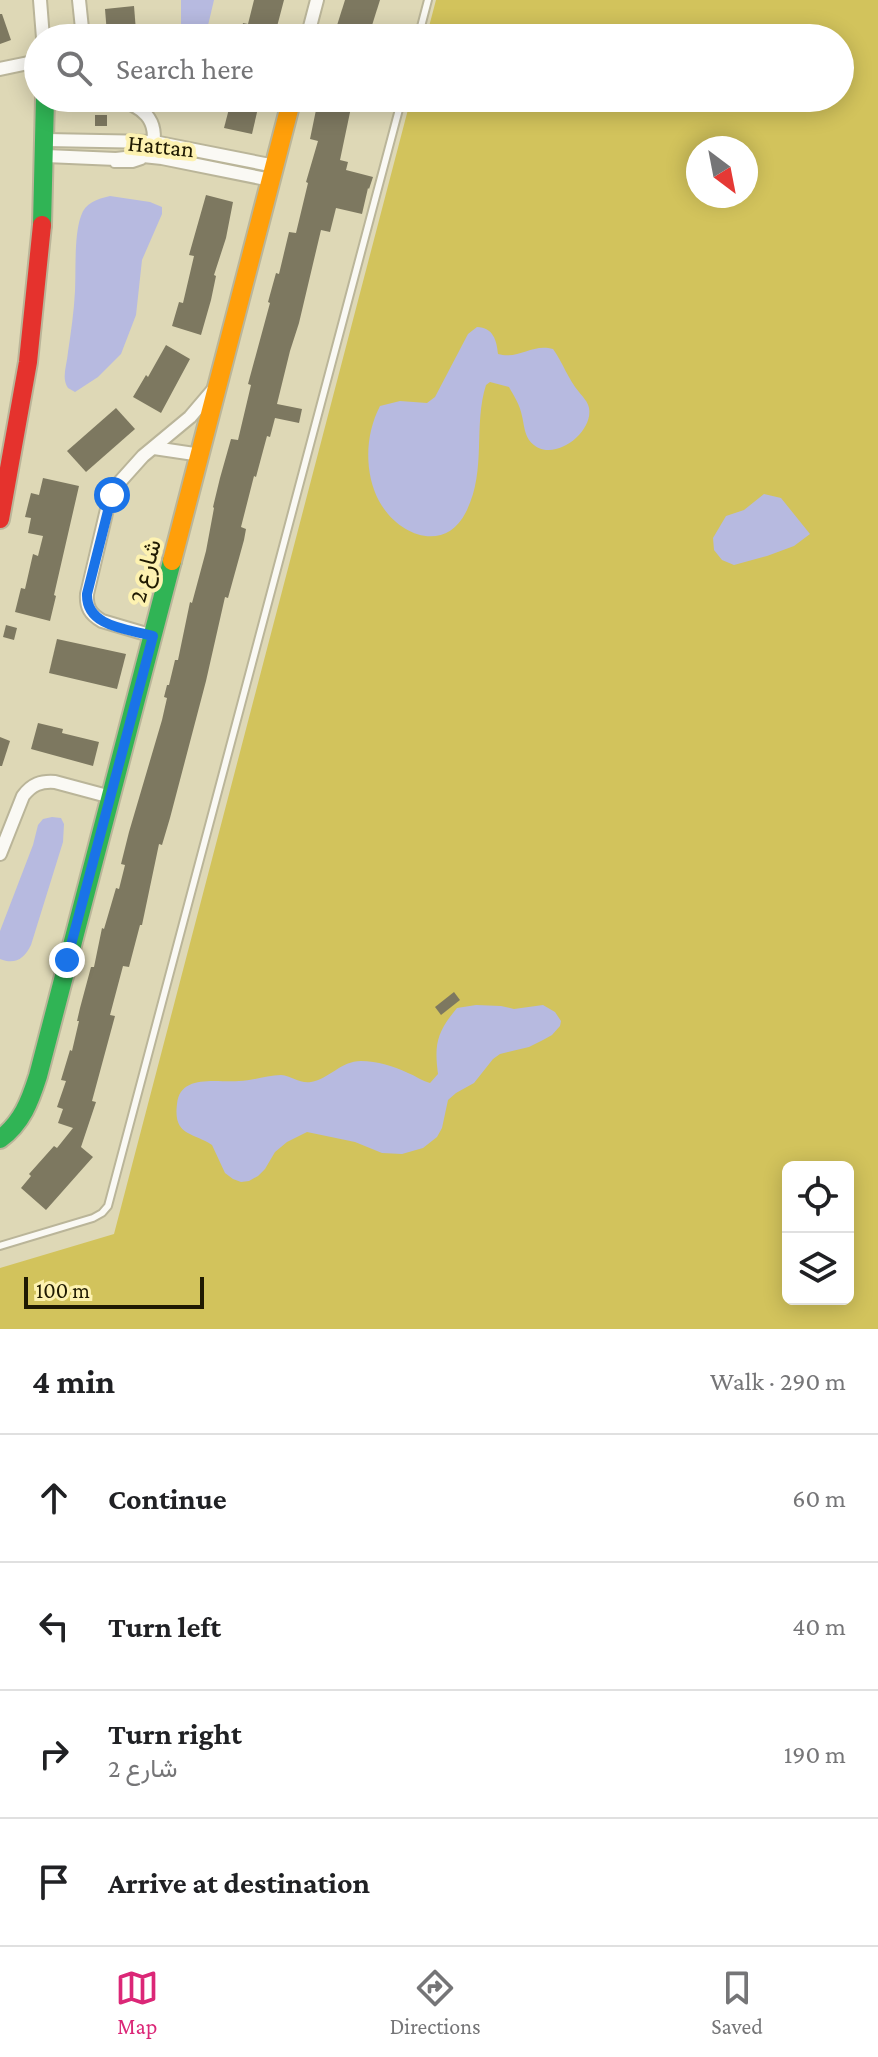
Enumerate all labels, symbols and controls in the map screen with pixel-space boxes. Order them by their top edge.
search box [24,24,854,112]
icon: search [52,46,96,90]
text: Search here [116,52,254,85]
street label: Hattan [127,129,196,162]
north arrow [686,136,758,208]
route start [94,477,130,513]
street label: شارع 2 [123,536,169,606]
route end [49,942,85,978]
map controls [782,1161,854,1305]
button: locate [782,1161,854,1233]
button: layers [782,1233,854,1305]
scale bar [24,1273,204,1309]
text: 100 m [36,1278,90,1303]
text: 4 min [32,1363,115,1400]
text: Walk · 290 m [710,1367,846,1396]
icon: ahead [32,1476,76,1520]
text: Continue [108,1482,227,1515]
text: 60 m [792,1484,846,1513]
icon: left [32,1604,76,1648]
text: Turn left [108,1610,221,1643]
text: 40 m [792,1612,846,1641]
text: Turn right [108,1717,242,1750]
icon: right [32,1732,76,1776]
text: 190 m [784,1740,846,1769]
text: شارع 2 [108,1754,178,1783]
icon: arrive [32,1860,76,1904]
text: Arrive at destination [108,1866,370,1899]
tab: Map [115,1966,159,2039]
tab: Directions [390,1966,481,2039]
tab: Saved [711,1966,763,2039]

